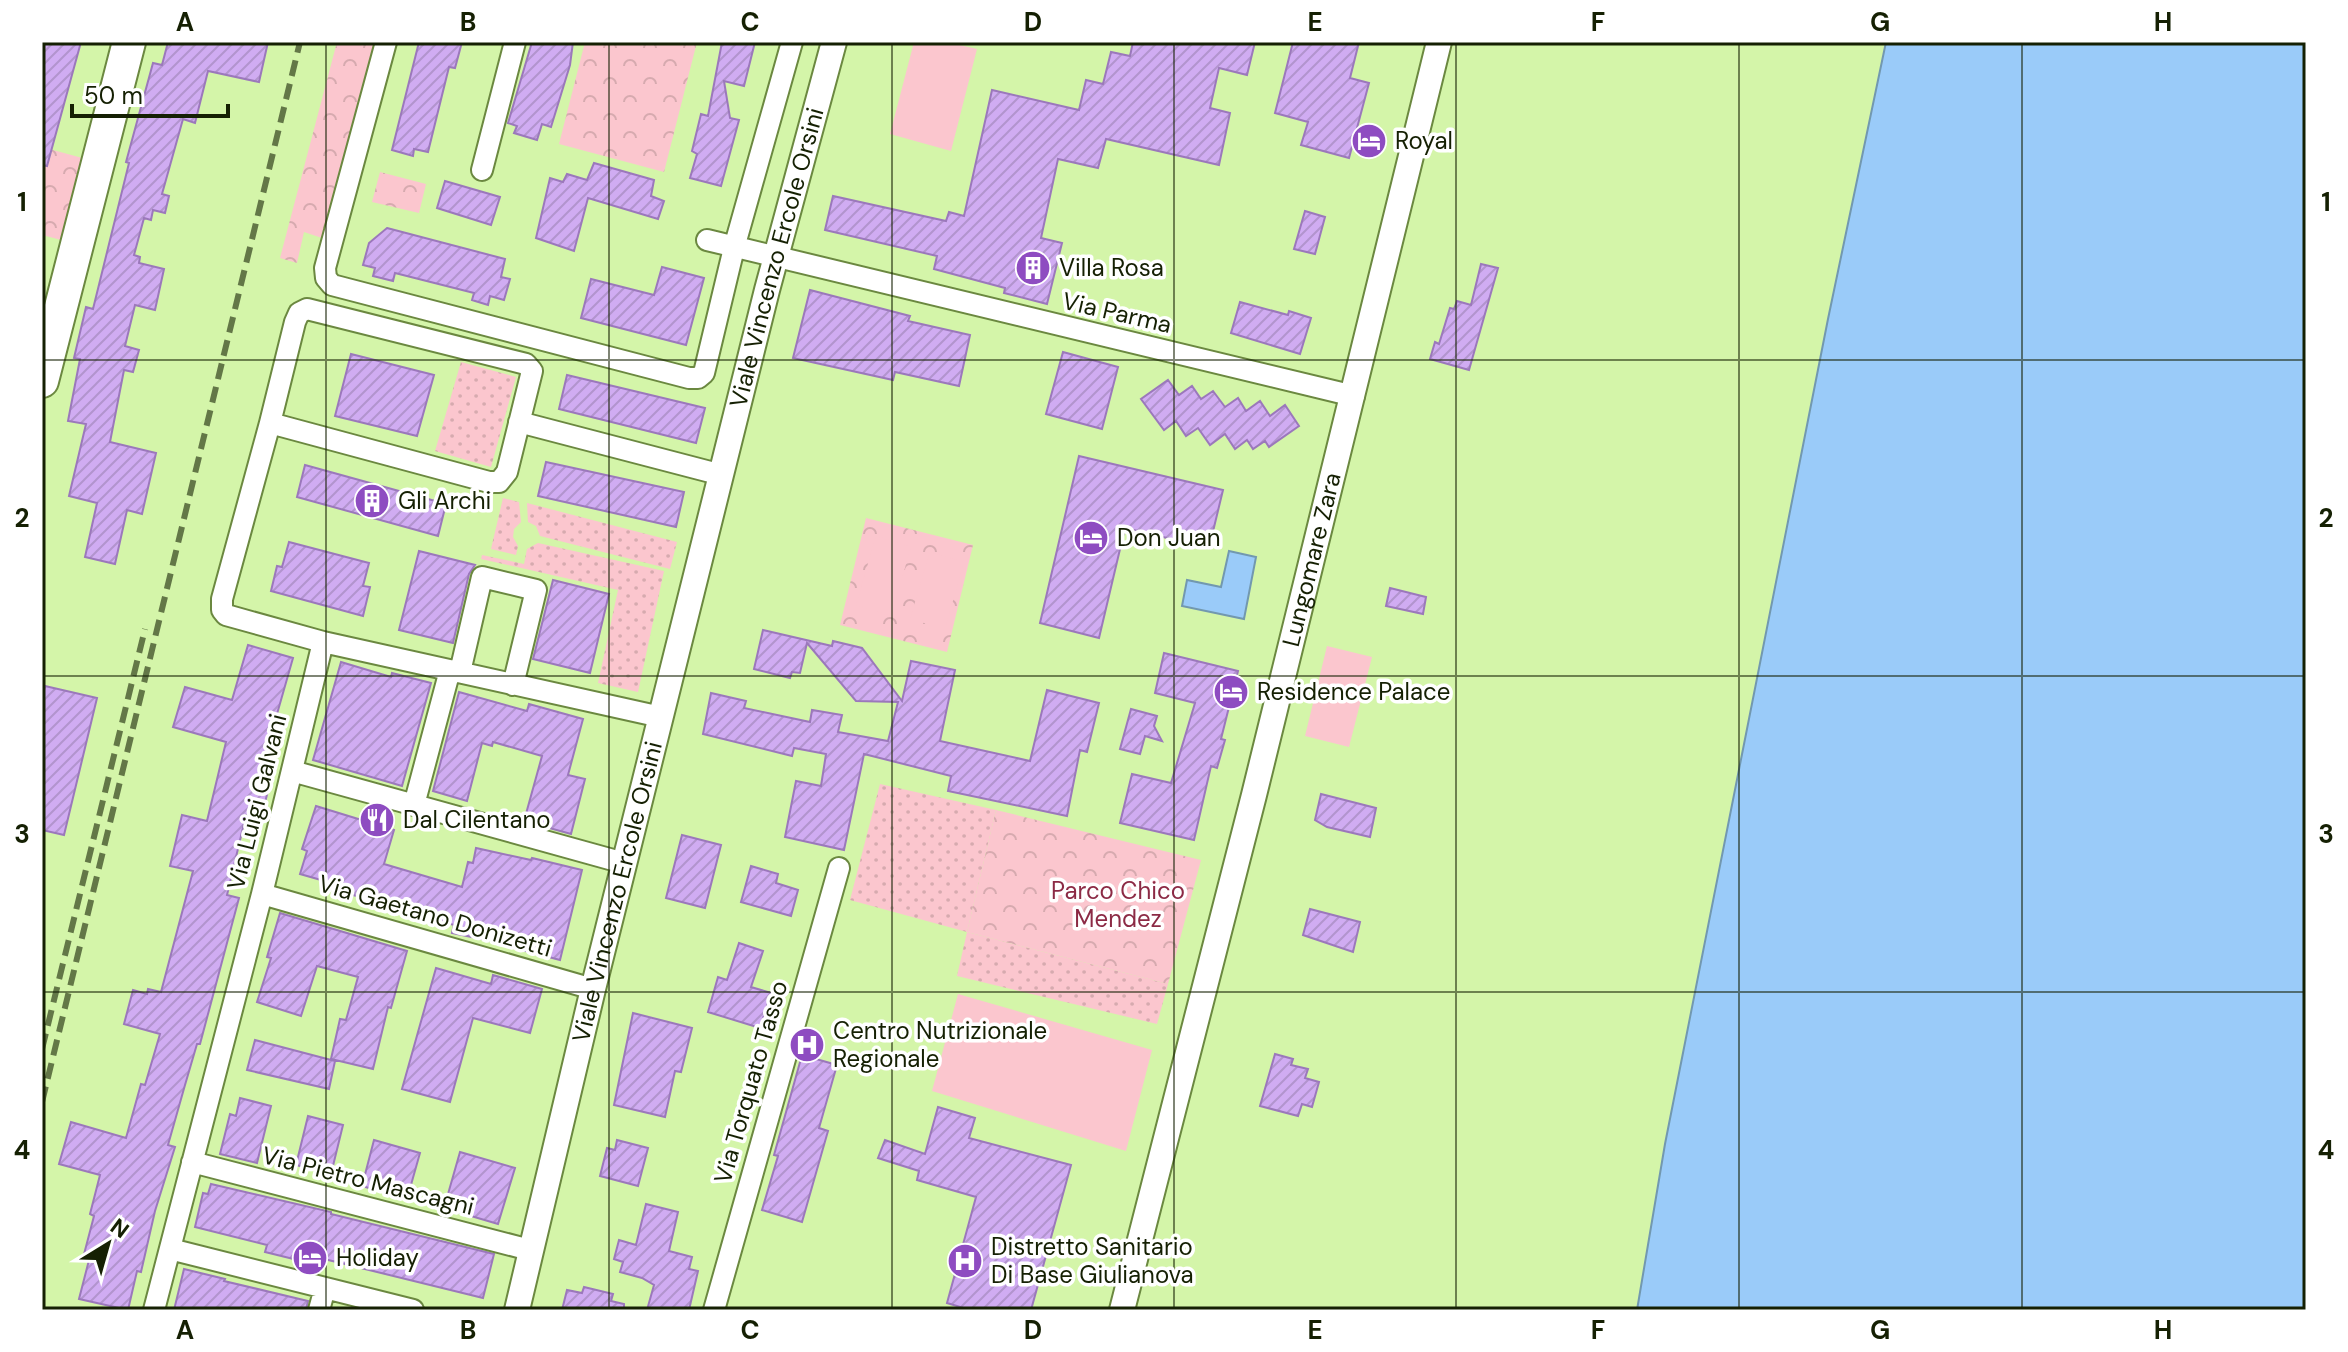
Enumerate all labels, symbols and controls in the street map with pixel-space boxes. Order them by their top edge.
text: A [176,5,194,39]
text: B [460,5,476,39]
text: C [740,5,760,39]
text: D [1024,5,1042,39]
text: E [1307,5,1323,39]
text: F [1591,5,1605,39]
text: G [1870,5,1890,39]
text: H [2154,5,2172,39]
scale bar [72,68,228,118]
text: 50 m [84,80,143,111]
street label: Viale Vincenzo Ercole Orsini [722,104,831,411]
hotel icon: Royal [1350,122,1388,160]
place label: Royal [1395,125,1453,156]
text: 1 [17,185,27,219]
text: 1 [2321,185,2331,219]
building icon: Villa Rosa [1014,249,1052,287]
place label: Villa Rosa [1059,252,1164,283]
street label: Via Parma [1060,285,1175,340]
street label: Lungomare Zara [1275,469,1348,650]
building icon: Gli Archi [353,482,391,520]
place label: Gli Archi [398,485,491,516]
text: 2 [14,501,30,535]
text: 2 [2318,501,2334,535]
hotel icon: Don Juan [1072,519,1110,557]
place label: Don Juan [1117,522,1221,553]
hotel icon: Residence Palace [1212,673,1250,711]
place label: Residence Palace [1257,676,1450,707]
street label: Via Luigi Galvani [220,711,293,893]
street label: Viale Vincenzo Ercole Orsini [565,738,669,1045]
restaurant icon: Dal Cilentano [358,801,396,839]
place label: Dal Cilentano [403,804,551,835]
text: 3 [14,817,30,851]
text: 3 [2318,817,2334,851]
street label: Via Gaetano Donizetti [315,867,556,964]
park label: Parco Chico Mendez [1051,875,1185,934]
street label: Via Torquato Tasso [707,977,794,1187]
place label: Centro Nutrizionale Regionale [833,1015,1047,1074]
hospital icon: Centro Nutrizionale Regionale [788,1026,826,1064]
text: 4 [14,1133,30,1167]
text: 4 [2318,1133,2334,1167]
street label: Via Pietro Mascagni [259,1139,477,1222]
north arrow [68,1204,148,1284]
text: N [105,1212,135,1245]
place label: Distretto Sanitario Di Base Giulianova [991,1231,1194,1290]
hotel icon: Holiday [291,1239,329,1277]
place label: Holiday [336,1242,419,1273]
hospital icon: Distretto Sanitario Di Base Giulianova [946,1242,984,1280]
text: A [176,1313,194,1347]
text: B [460,1313,476,1347]
text: C [740,1313,760,1347]
text: D [1024,1313,1042,1347]
text: E [1307,1313,1323,1347]
text: F [1591,1313,1605,1347]
text: G [1870,1313,1890,1347]
text: H [2154,1313,2172,1347]

